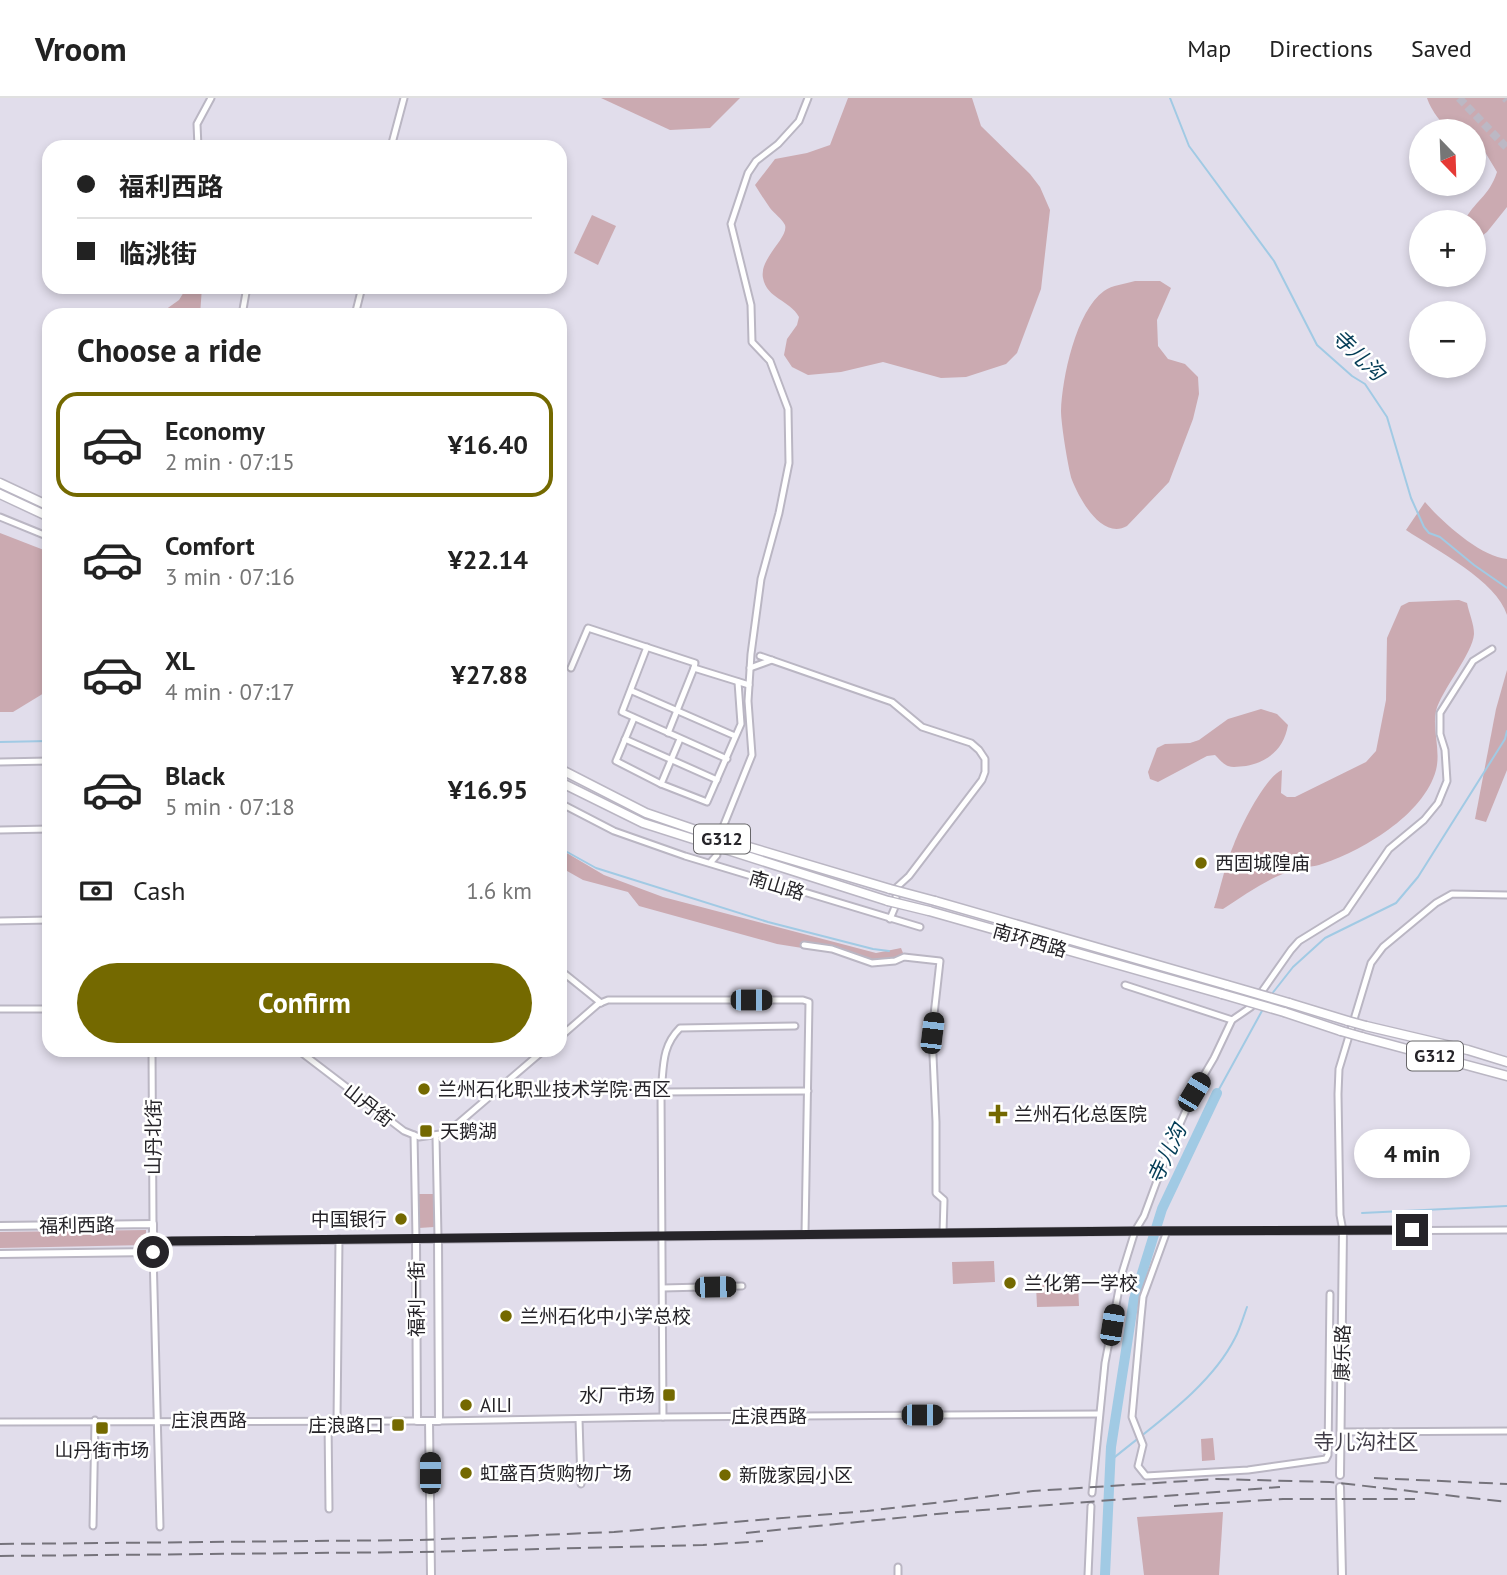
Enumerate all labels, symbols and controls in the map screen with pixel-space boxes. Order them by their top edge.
text: Vroom [35,27,127,70]
text: Map [1187,33,1231,64]
text: Directions [1269,33,1373,64]
text: Saved [1411,33,1472,64]
north arrow [1409,119,1486,196]
map controls [1409,119,1486,378]
text: 福利西路 [119,170,223,203]
button: + [1409,210,1486,287]
text: 临洮街 [119,237,197,270]
button: − [1409,301,1486,378]
water label: 寺儿沟 [1326,323,1392,388]
text: Choose a ride [77,329,262,371]
icon: car [81,413,144,476]
text: Economy [165,414,265,447]
text: ¥16.40 [448,428,528,461]
text: 2 min · 07:15 [165,447,295,476]
icon: car [81,528,144,591]
text: Comfort [165,529,255,562]
text: ¥22.14 [448,543,528,576]
text: 3 min · 07:16 [165,562,295,591]
icon: car [81,643,144,706]
text: XL [165,644,195,677]
text: ¥27.88 [451,658,528,691]
text: 4 min · 07:17 [165,677,295,706]
icon: car [81,758,144,821]
text: Black [165,759,225,792]
text: ¥16.95 [448,773,528,806]
text: 5 min · 07:18 [165,792,295,821]
road number: G312 [694,824,750,854]
place label: 西固城隍庙 [1215,851,1310,875]
marker: 西固城隍庙 [1193,855,1209,871]
street label: 南山路 [746,865,808,905]
icon: cash [77,872,115,910]
text: Cash [133,874,185,907]
text: 1.6 km [466,876,532,905]
street label: 南环西路 [990,918,1070,962]
button: Confirm [77,963,532,1043]
car [731,990,773,1011]
car [920,1011,945,1055]
road number: G312 [1407,1042,1463,1071]
car [1175,1069,1214,1115]
place label: 兰州石化职业技术学院·西区 [438,1077,671,1101]
street label: 山丹街 [339,1078,399,1132]
marker: 兰州石化职业技术学院·西区 [416,1081,432,1097]
street label: 山丹北街 [141,1099,165,1175]
place label: 兰州石化总医院 [1014,1102,1147,1126]
marker: 兰州石化总医院 [988,1104,1008,1124]
water label: 寺儿沟 [1141,1118,1193,1188]
place label: 天鹅湖 [440,1119,497,1143]
marker: 天鹅湖 [418,1123,434,1139]
callout: 4 min [1354,1128,1470,1178]
text: 4 min [1384,1139,1440,1168]
place label: 中国银行 [311,1207,387,1231]
marker: 中国银行 [393,1211,409,1227]
street label: 福利西路 [39,1212,115,1238]
route end [1396,1214,1428,1246]
route start [137,1236,169,1268]
street label: 福利一街 [404,1261,428,1337]
place label: 兰化第一学校 [1024,1271,1138,1295]
marker: 兰化第一学校 [1002,1275,1018,1291]
car [694,1276,737,1298]
car [1099,1303,1126,1347]
place label: 兰州石化中小学总校 [520,1304,691,1328]
marker: 兰州石化中小学总校 [498,1308,514,1324]
street label: 康乐路 [1330,1324,1354,1382]
place label: 水厂市场 [579,1383,655,1407]
marker: 水厂市场 [661,1387,677,1403]
place label: AILI [480,1393,512,1417]
marker: AILI [458,1397,474,1413]
street label: 庄浪西路 [731,1404,807,1428]
car [902,1405,944,1426]
street label: 庄浪西路 [171,1408,247,1432]
place label: 庄浪路口 [308,1413,384,1437]
marker: 庄浪路口 [390,1417,406,1433]
marker: 山丹街市场 [94,1420,110,1436]
district label: 寺儿沟社区 [1314,1428,1419,1455]
place label: 山丹街市场 [54,1438,150,1462]
car [420,1452,441,1494]
place label: 虹盛百货购物广场 [480,1461,632,1485]
place label: 新陇家园小区 [739,1463,853,1487]
marker: 虹盛百货购物广场 [458,1465,474,1481]
marker: 新陇家园小区 [717,1467,733,1483]

